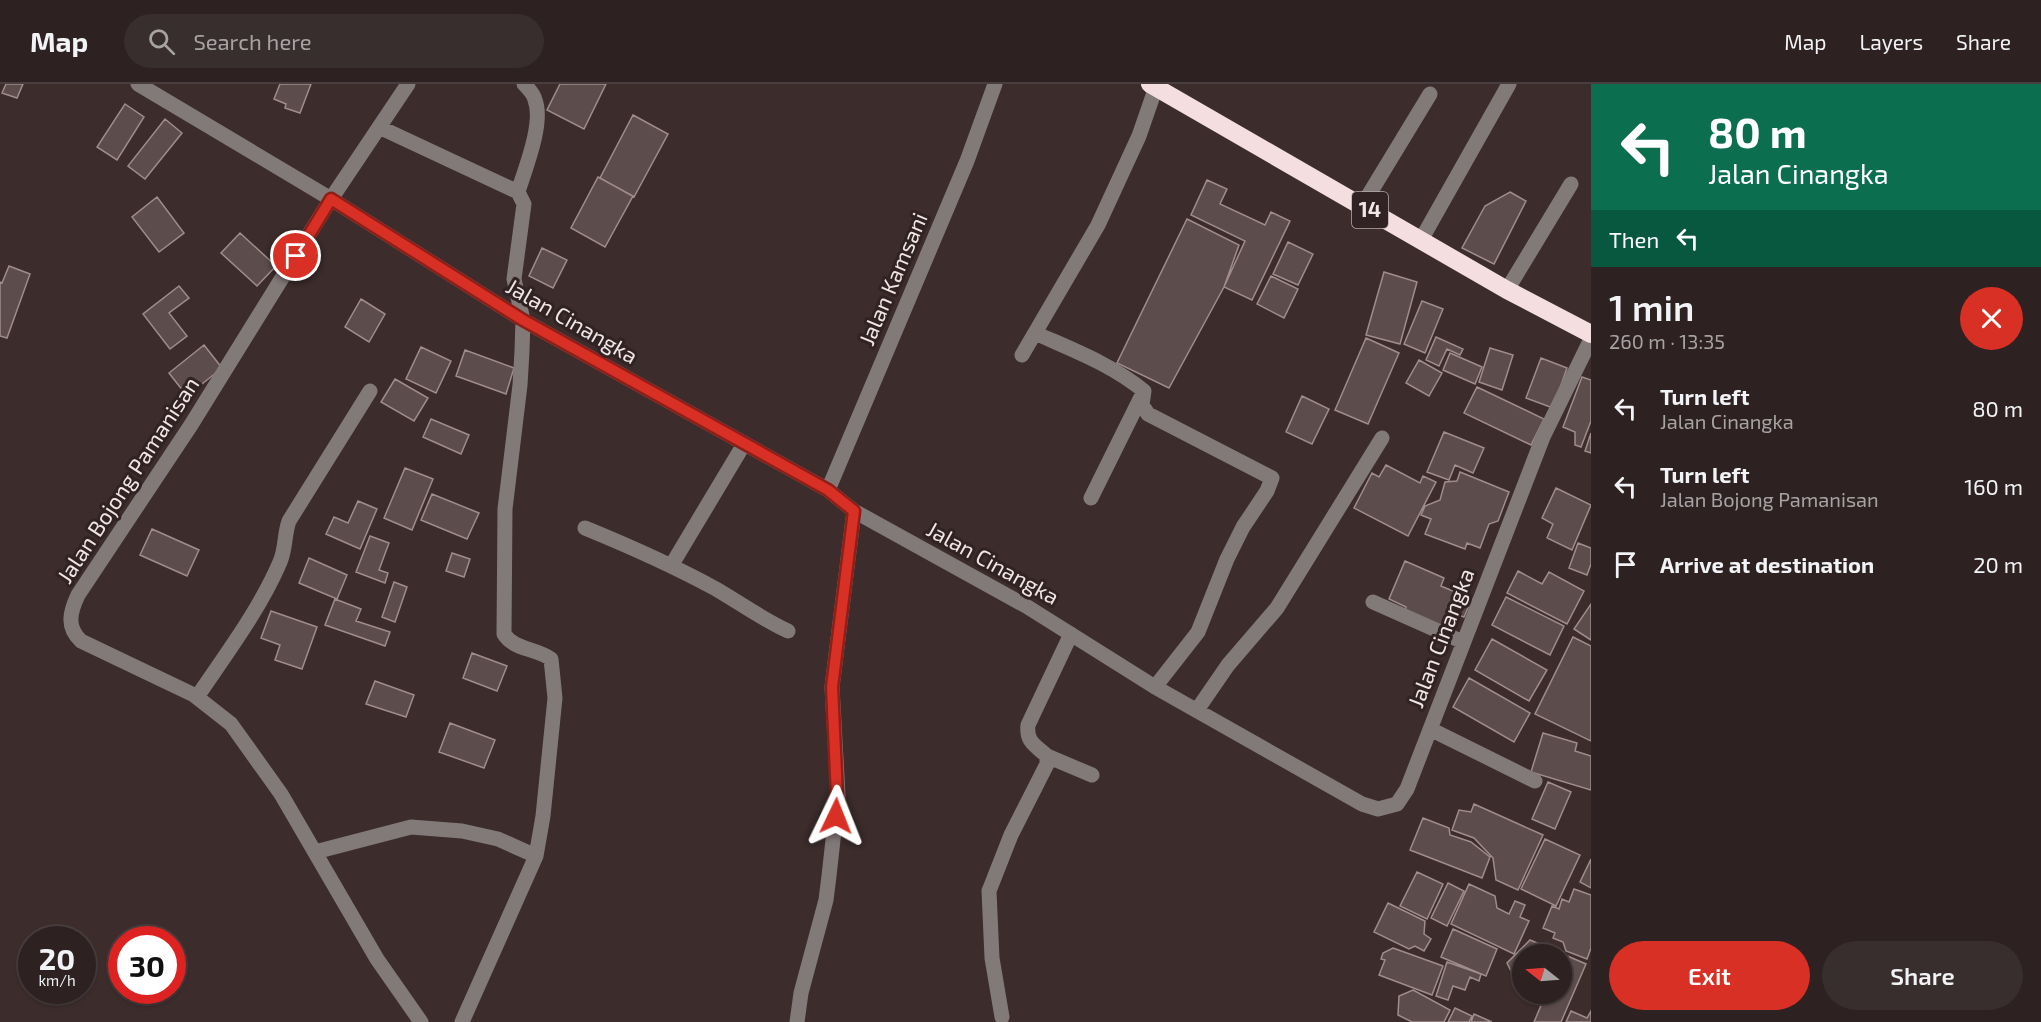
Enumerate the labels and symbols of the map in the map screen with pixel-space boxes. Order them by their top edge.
road number: 14 [1352,192,1388,228]
street label: Jalan Kamsani [852,208,932,349]
pin [270,230,321,281]
street label: Jalan Cinangka [502,272,643,368]
street label: Jalan Bojong Pamanisan [51,371,204,588]
street label: Jalan Cinangka [923,515,1064,609]
street label: Jalan Cinangka [1402,564,1479,711]
position arrow [804,784,868,848]
speed limit sign: 30 [108,926,186,1004]
north arrow [1512,944,1572,1004]

